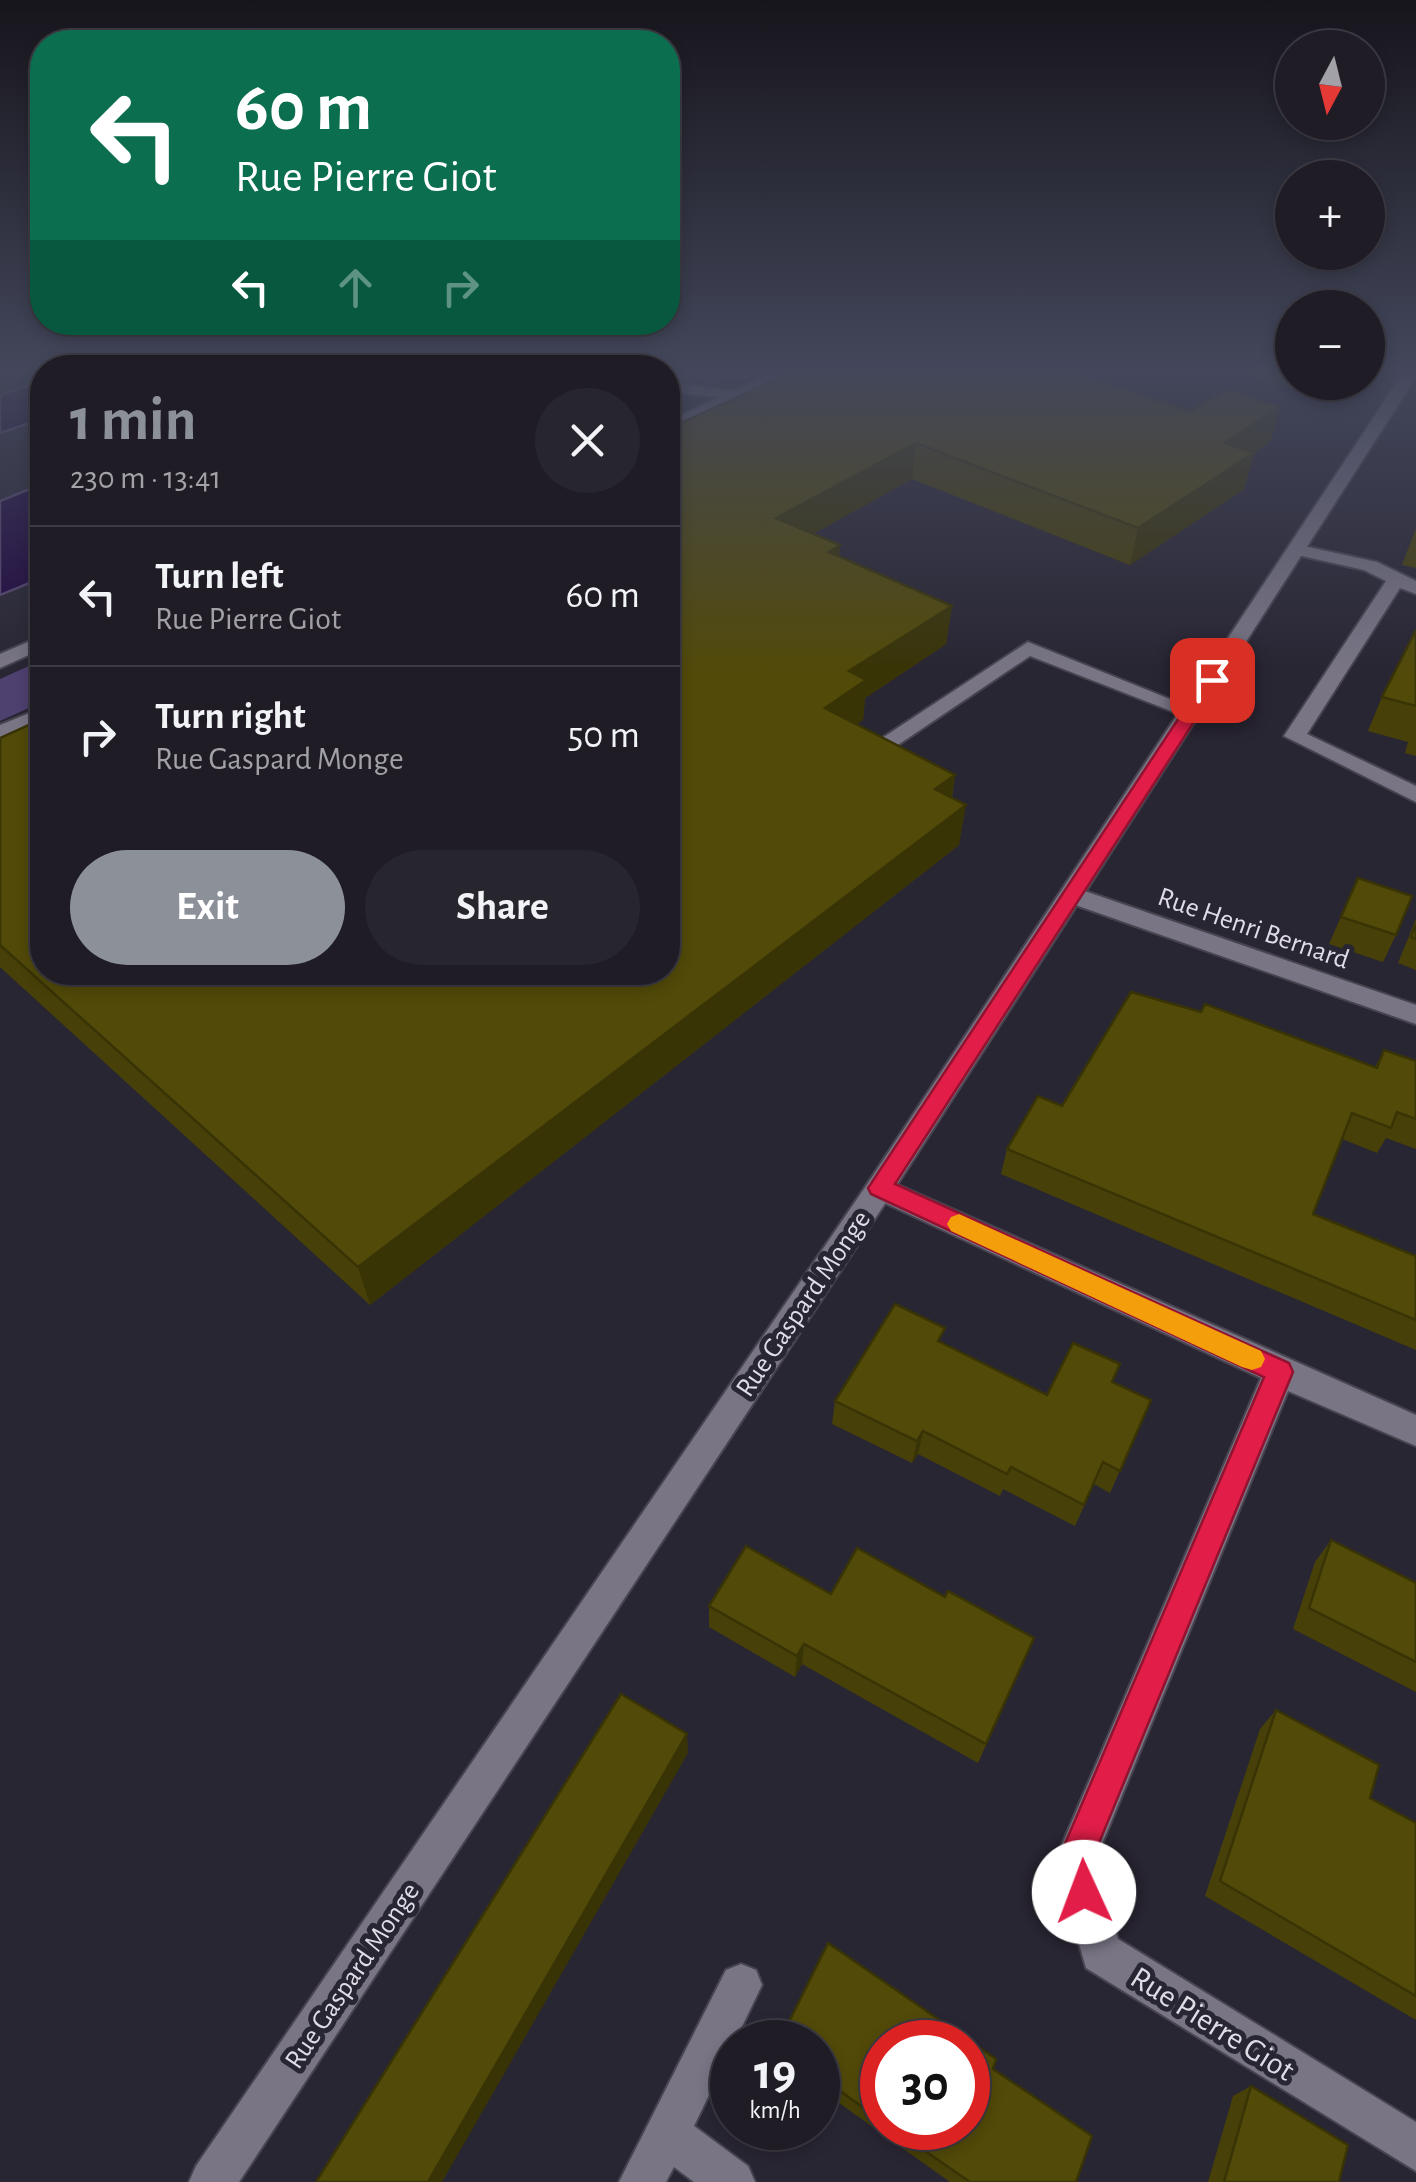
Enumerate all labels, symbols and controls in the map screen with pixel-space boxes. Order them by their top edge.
north arrow [1275,30,1385,140]
map controls [1275,30,1385,400]
icon: left [70,70,200,200]
text: 60 m [235,73,372,143]
text: Rue Pierre Giot [235,155,497,200]
button: + [1275,160,1385,270]
icon: left [223,260,278,315]
icon: ahead [328,260,383,315]
icon: right [433,260,488,315]
button: − [1275,290,1385,400]
button: close [535,388,640,493]
text: 1 min [70,391,196,451]
text: 230 m · 13:41 [70,462,221,494]
text: Turn left [155,558,283,596]
icon: left [70,569,125,624]
text: 60 m [565,577,640,615]
text: Rue Pierre Giot [155,603,341,635]
pin [1170,638,1255,723]
icon: arrive [1185,653,1240,708]
text: Turn right [155,698,305,736]
icon: right [70,709,125,764]
text: 50 m [567,717,640,755]
text: Rue Gaspard Monge [155,743,404,775]
button: Exit [70,850,345,965]
button: Share [365,850,640,965]
street label: Rue Henri Bernard [1154,883,1353,975]
street label: Rue Gaspard Monge [731,1206,876,1402]
position arrow [1032,1840,1136,1944]
street label: Rue Gaspard Monge [280,1878,425,2074]
street label: Rue Pierre Giot [1125,1961,1300,2087]
speed limit sign: 30 [860,2020,990,2150]
text: 19 [754,2048,796,2098]
text: km/h [749,2098,801,2123]

